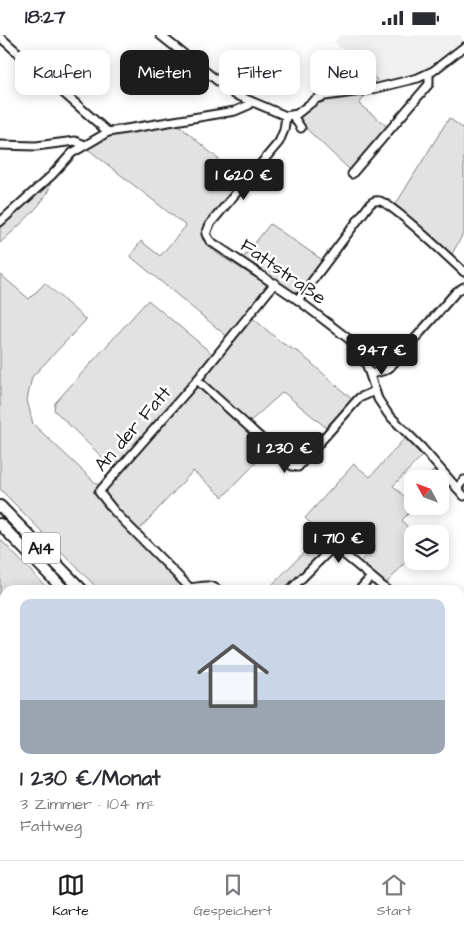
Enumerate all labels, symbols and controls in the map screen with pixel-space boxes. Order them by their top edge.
text: 18:27 [25,4,66,31]
chip: Kaufen [15,50,110,95]
chip: Mieten [120,50,209,95]
chip: Filter [219,50,300,95]
chip: Neu [310,50,376,95]
pin: 1 620 € [198,159,290,201]
text: 1 620 € [216,164,272,186]
street label: Fattstraße [235,232,331,312]
pin: 947 € [347,333,417,376]
text: 947 € [358,339,406,361]
street label: An der Fatt [88,380,178,478]
pin: 1 230 € [239,431,331,474]
text: 1 230 € [258,437,312,459]
north arrow [404,470,449,515]
map controls [404,470,449,570]
pin: 1 710 € [293,521,385,564]
button: layers [404,525,449,570]
text: 1 710 € [314,527,364,549]
road number: A14 [22,533,60,563]
icon: home [188,631,278,721]
text: 1 230 €/Monat [20,764,161,793]
text: 3 Zimmer · 104 m² [20,793,155,815]
text: Fattweg [20,815,82,837]
tab: Karte [52,871,89,921]
tab: Gespeichert [193,871,272,921]
tab: Start [377,871,412,921]

